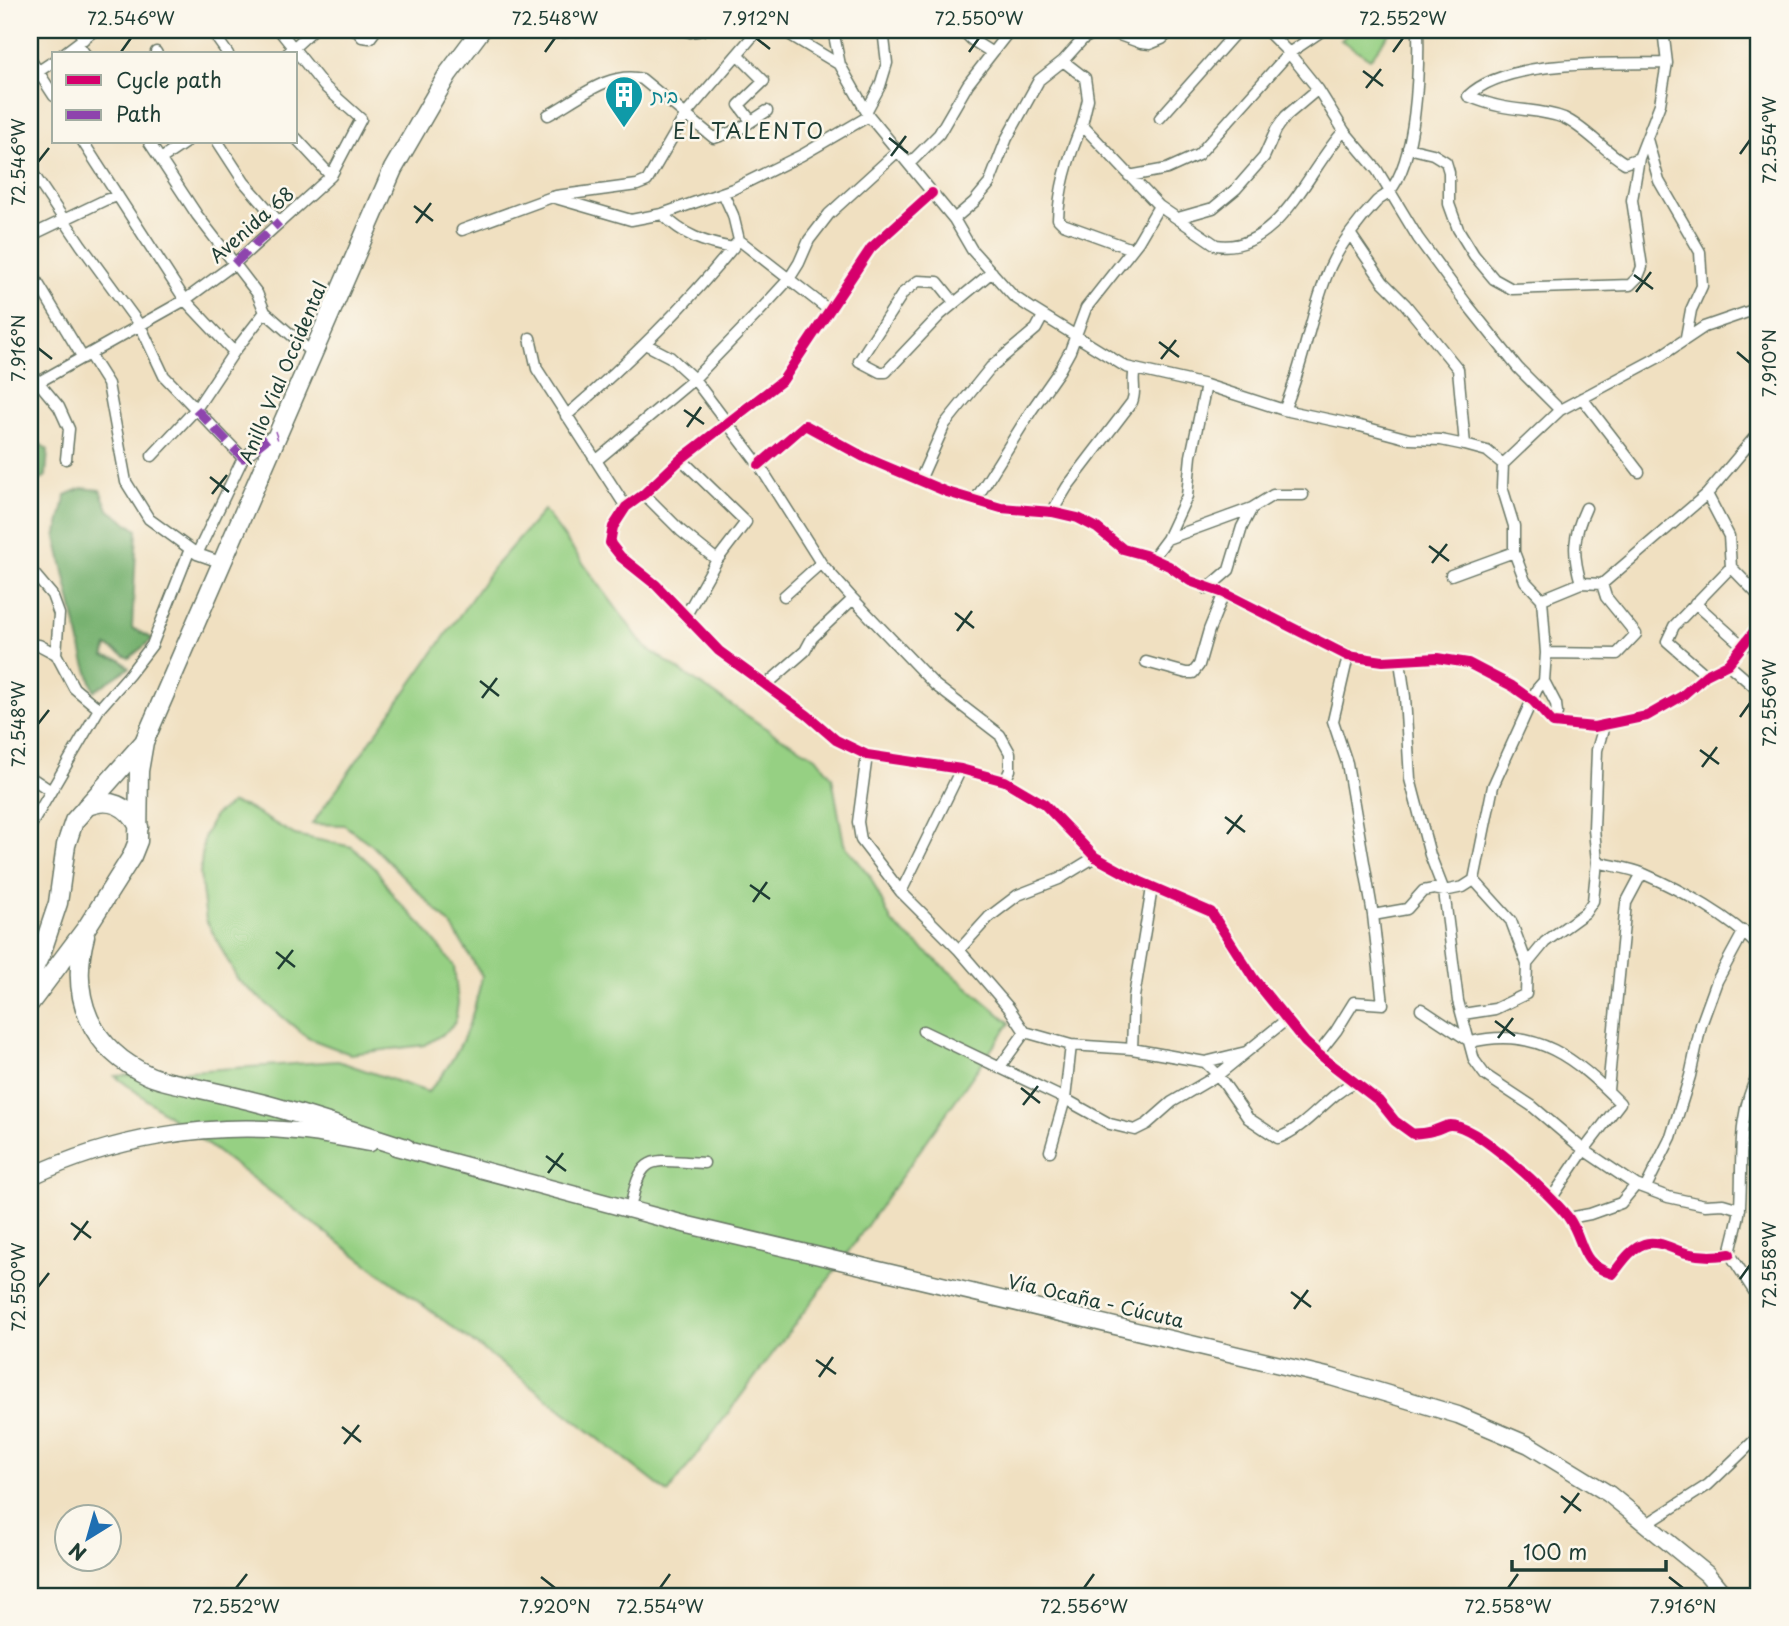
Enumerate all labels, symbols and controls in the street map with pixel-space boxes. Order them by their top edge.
text: 72.546°W [87,4,175,31]
text: 72.548°W [512,4,599,31]
text: 7.912°N [722,4,790,31]
text: 72.550°W [935,4,1024,31]
text: 72.552°W [1359,4,1447,31]
legend [52,52,298,144]
text: Cycle path [116,63,222,95]
building icon: בית [603,74,645,129]
place label: בית [650,81,678,109]
text: 72.554°W [1755,96,1782,184]
text: Path [116,97,161,129]
district label: EL TALENTO [673,114,825,146]
text: 72.546°W [4,118,31,206]
street label: Avenida 68 [202,179,300,269]
street label: Anillo Vial Occidental [231,276,333,468]
text: 7.916°N [4,314,31,382]
text: 7.910°N [1755,329,1782,397]
text: 72.556°W [1755,659,1782,747]
text: 72.548°W [4,680,31,767]
text: 72.558°W [1755,1221,1782,1308]
text: 72.550°W [4,1242,31,1331]
street label: Vía Ocaña - Cúcuta [1005,1266,1187,1334]
north arrow [52,1504,122,1574]
scale bar [1512,1528,1666,1572]
text: 100 m [1523,1535,1587,1567]
text: N [63,1537,92,1568]
text: 72.552°W [192,1592,280,1619]
text: 7.920°N [519,1592,591,1619]
text: 72.554°W [616,1592,704,1619]
text: 72.556°W [1040,1592,1128,1619]
text: 72.558°W [1465,1592,1552,1619]
text: 7.916°N [1649,1592,1717,1619]

